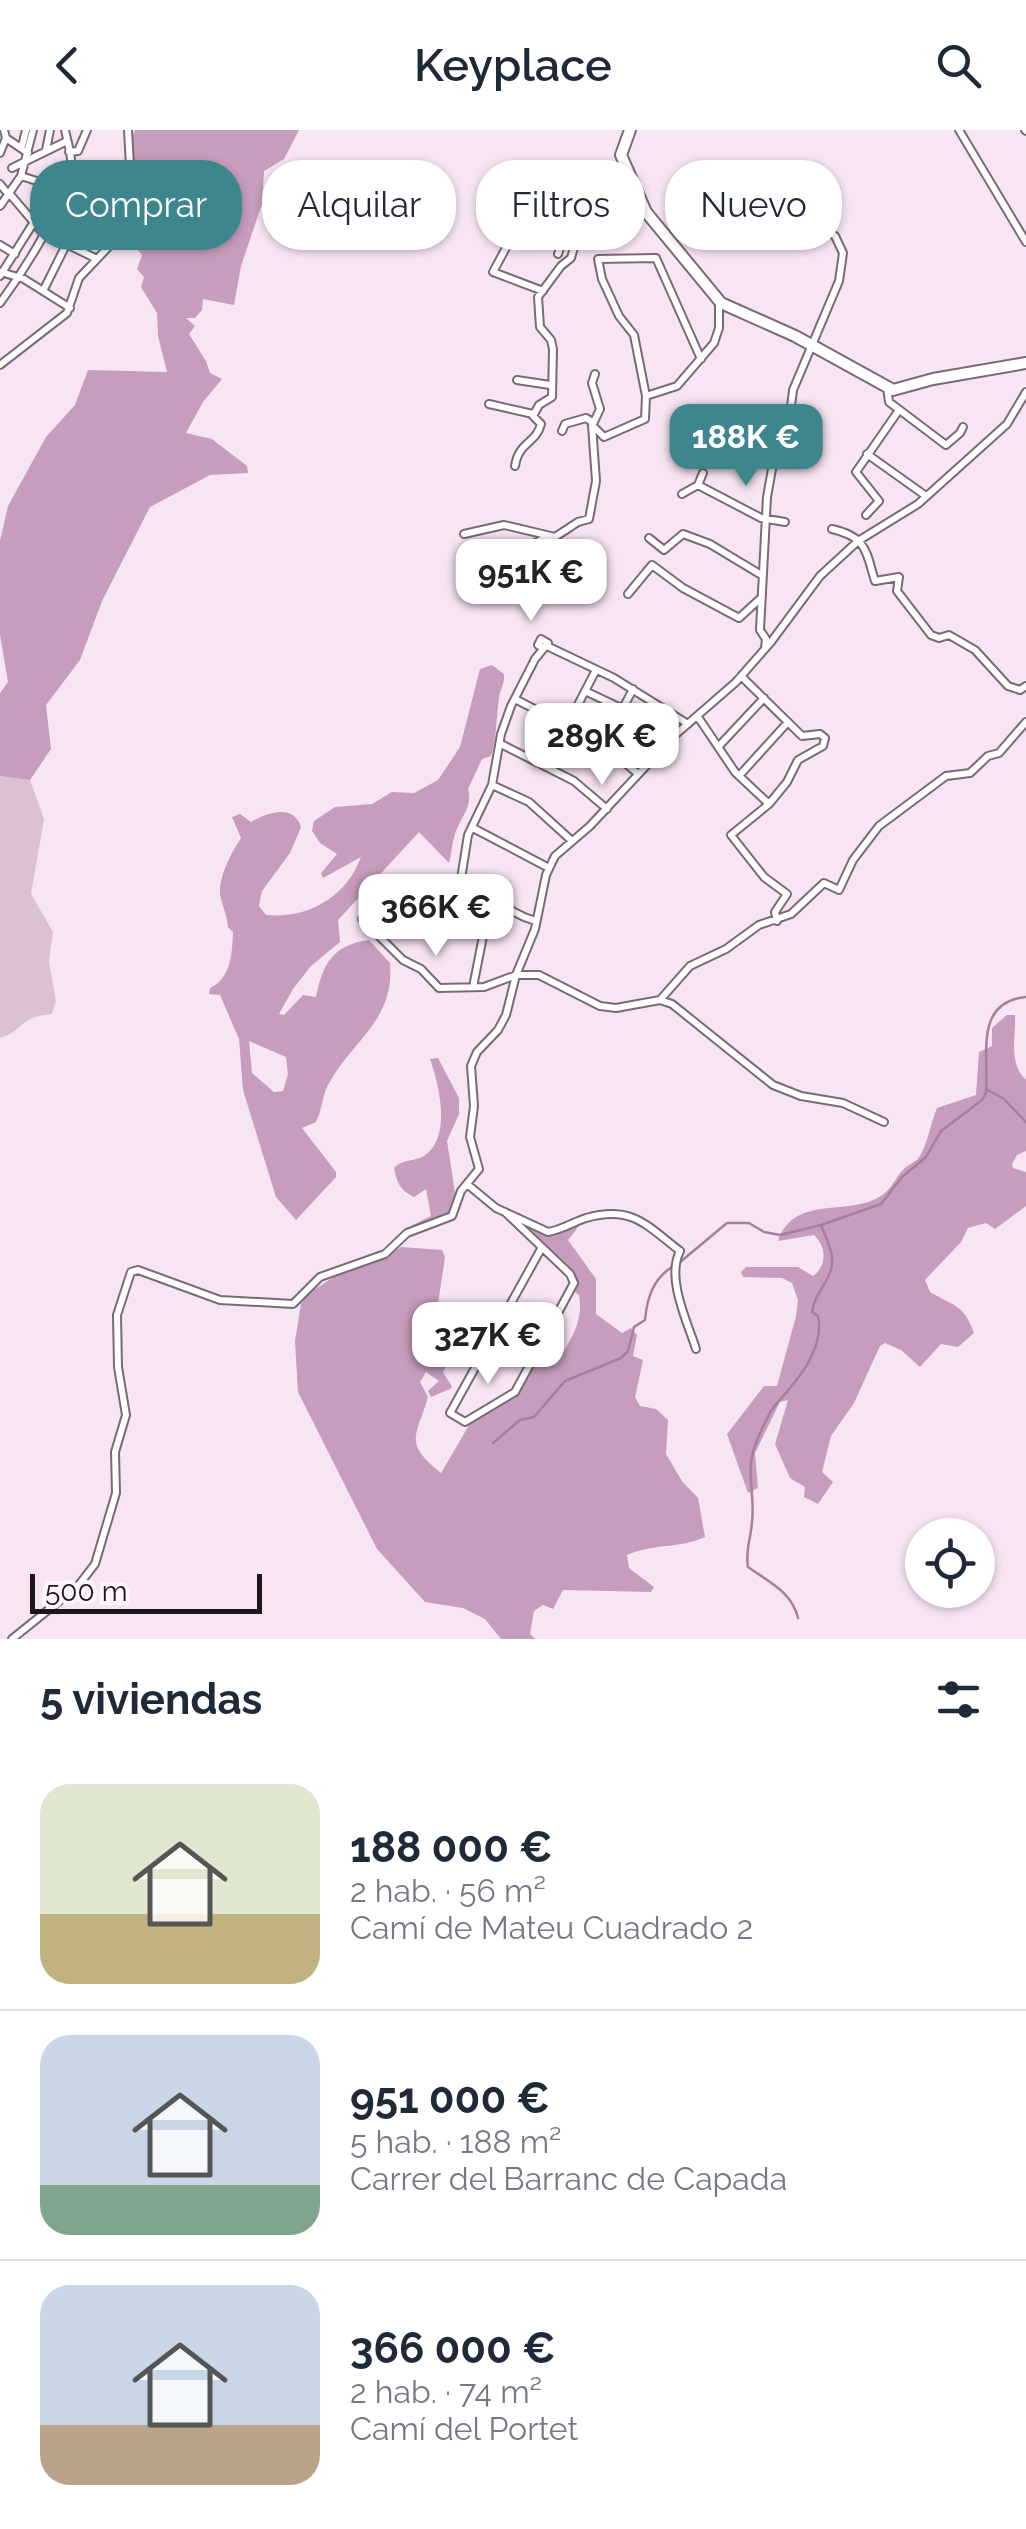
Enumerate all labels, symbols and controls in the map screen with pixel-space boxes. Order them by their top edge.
icon: back [40,38,95,93]
icon: search [931,38,986,93]
text: Keyplace [414,39,612,92]
chip: Comprar [30,160,242,250]
chip: Alquilar [262,160,456,250]
chip: Filtros [476,160,645,250]
chip: Nuevo [665,160,842,250]
pin: 188K € [665,404,827,489]
text: 188K € [692,418,800,455]
pin: 951K € [450,539,612,624]
text: 951K € [478,553,584,590]
pin: 289K € [521,703,683,788]
text: 289K € [547,717,657,754]
pin: 366K € [355,874,517,959]
text: 366K € [381,888,491,925]
pin: 327K € [407,1302,569,1387]
text: 327K € [434,1316,542,1353]
map controls [905,1518,995,1608]
button: locate [905,1518,995,1608]
scale bar [30,1569,262,1614]
text: 500 m [45,1575,127,1608]
icon: filters [931,1672,986,1727]
text: 5 viviendas [40,1675,262,1724]
text: 188 000 € [350,1823,553,1872]
icon: home [120,1824,240,1944]
text: 2 hab. · 56 m² [350,1872,546,1909]
text: Camí de Mateu Cuadrado 2 [350,1909,753,1946]
text: 951 000 € [350,2074,550,2123]
icon: home [120,2075,240,2195]
text: 5 hab. · 188 m² [350,2123,562,2160]
text: Carrer del Barranc de Capada [350,2160,787,2197]
text: 366 000 € [350,2324,555,2373]
icon: home [120,2325,240,2445]
text: 2 hab. · 74 m² [350,2373,542,2410]
text: Camí del Portet [350,2410,578,2447]

